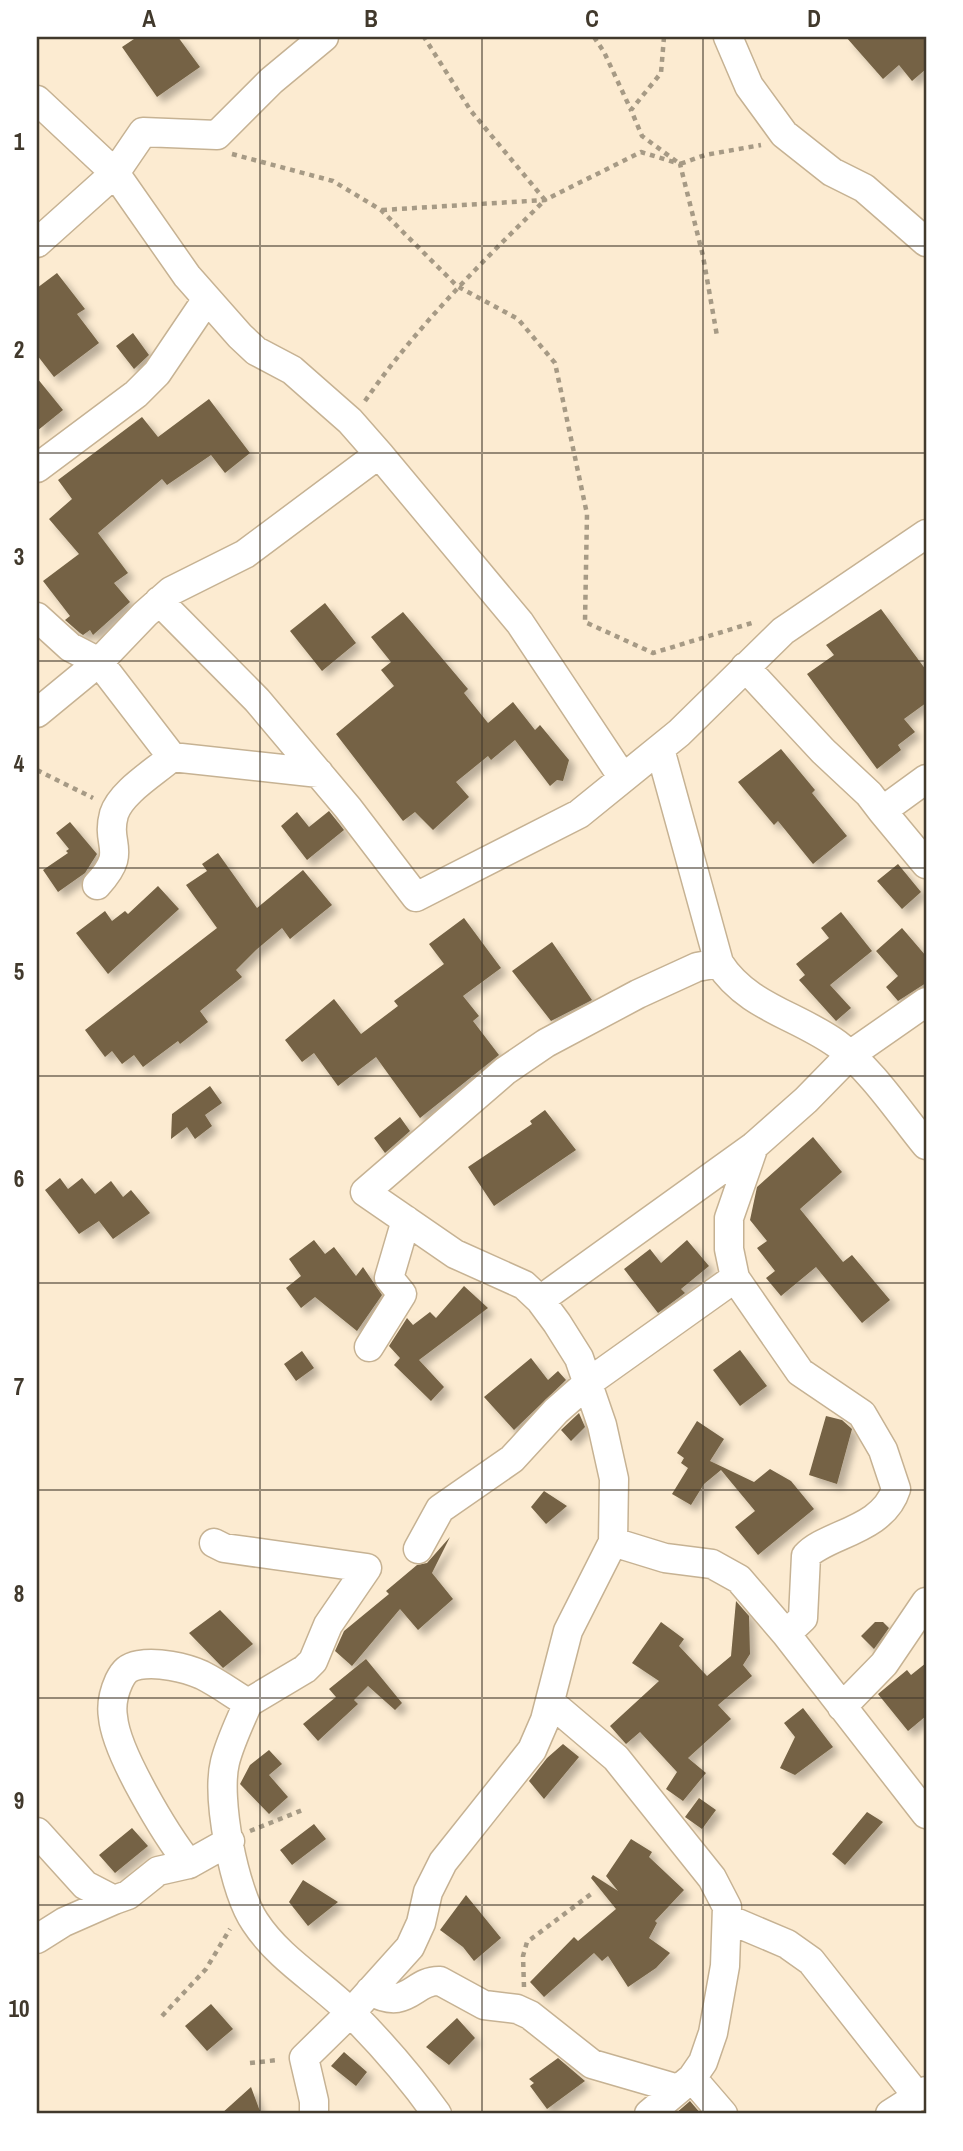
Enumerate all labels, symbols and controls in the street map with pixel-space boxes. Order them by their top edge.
text: A [142,3,156,34]
text: B [364,3,378,34]
text: C [585,3,599,34]
text: D [807,3,821,34]
text: 1 [14,126,25,157]
text: 2 [14,334,24,365]
text: 3 [14,541,24,572]
text: 4 [14,748,25,779]
text: 5 [14,956,24,987]
text: 6 [14,1163,24,1194]
text: 7 [14,1371,24,1402]
text: 8 [14,1578,24,1609]
text: 9 [14,1785,24,1816]
text: 10 [9,1993,29,2024]

